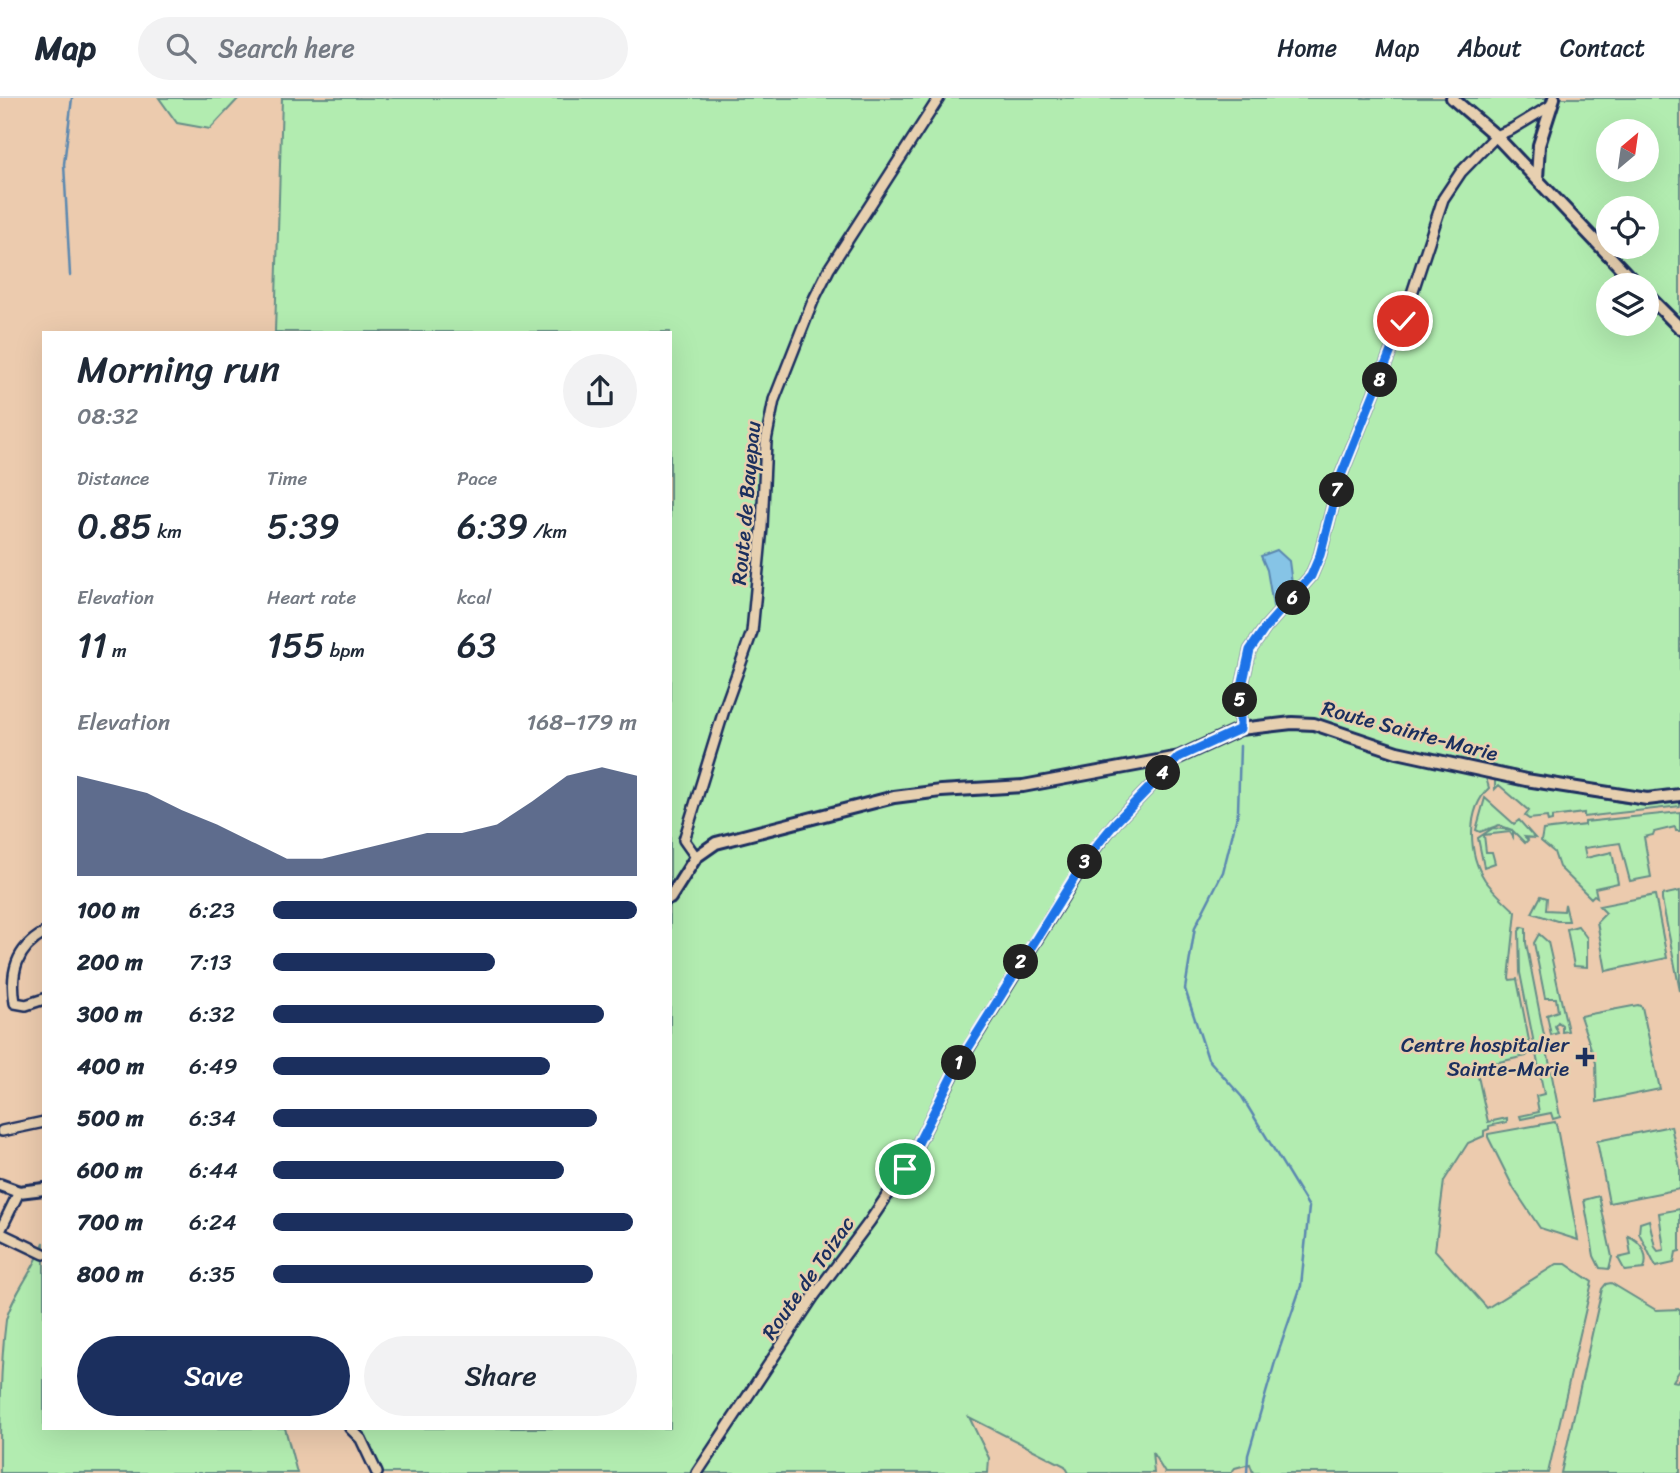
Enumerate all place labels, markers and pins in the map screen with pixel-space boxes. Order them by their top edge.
pin [1373,291,1433,351]
pin: 8 [1362,362,1398,398]
pin: 7 [1320,472,1354,508]
pin: 6 [1276,580,1310,616]
pin: 5 [1222,682,1258,718]
pin: 4 [1146,756,1180,790]
pin: 3 [1068,844,1102,880]
pin: 2 [1004,944,1038,980]
place label: Centre hospitalier Sainte-Marie [1401,1026,1570,1088]
pin: 1 [942,1046,976,1080]
marker: Centre hospitalier Sainte-Marie [1575,1047,1595,1067]
pin [875,1139,935,1199]

